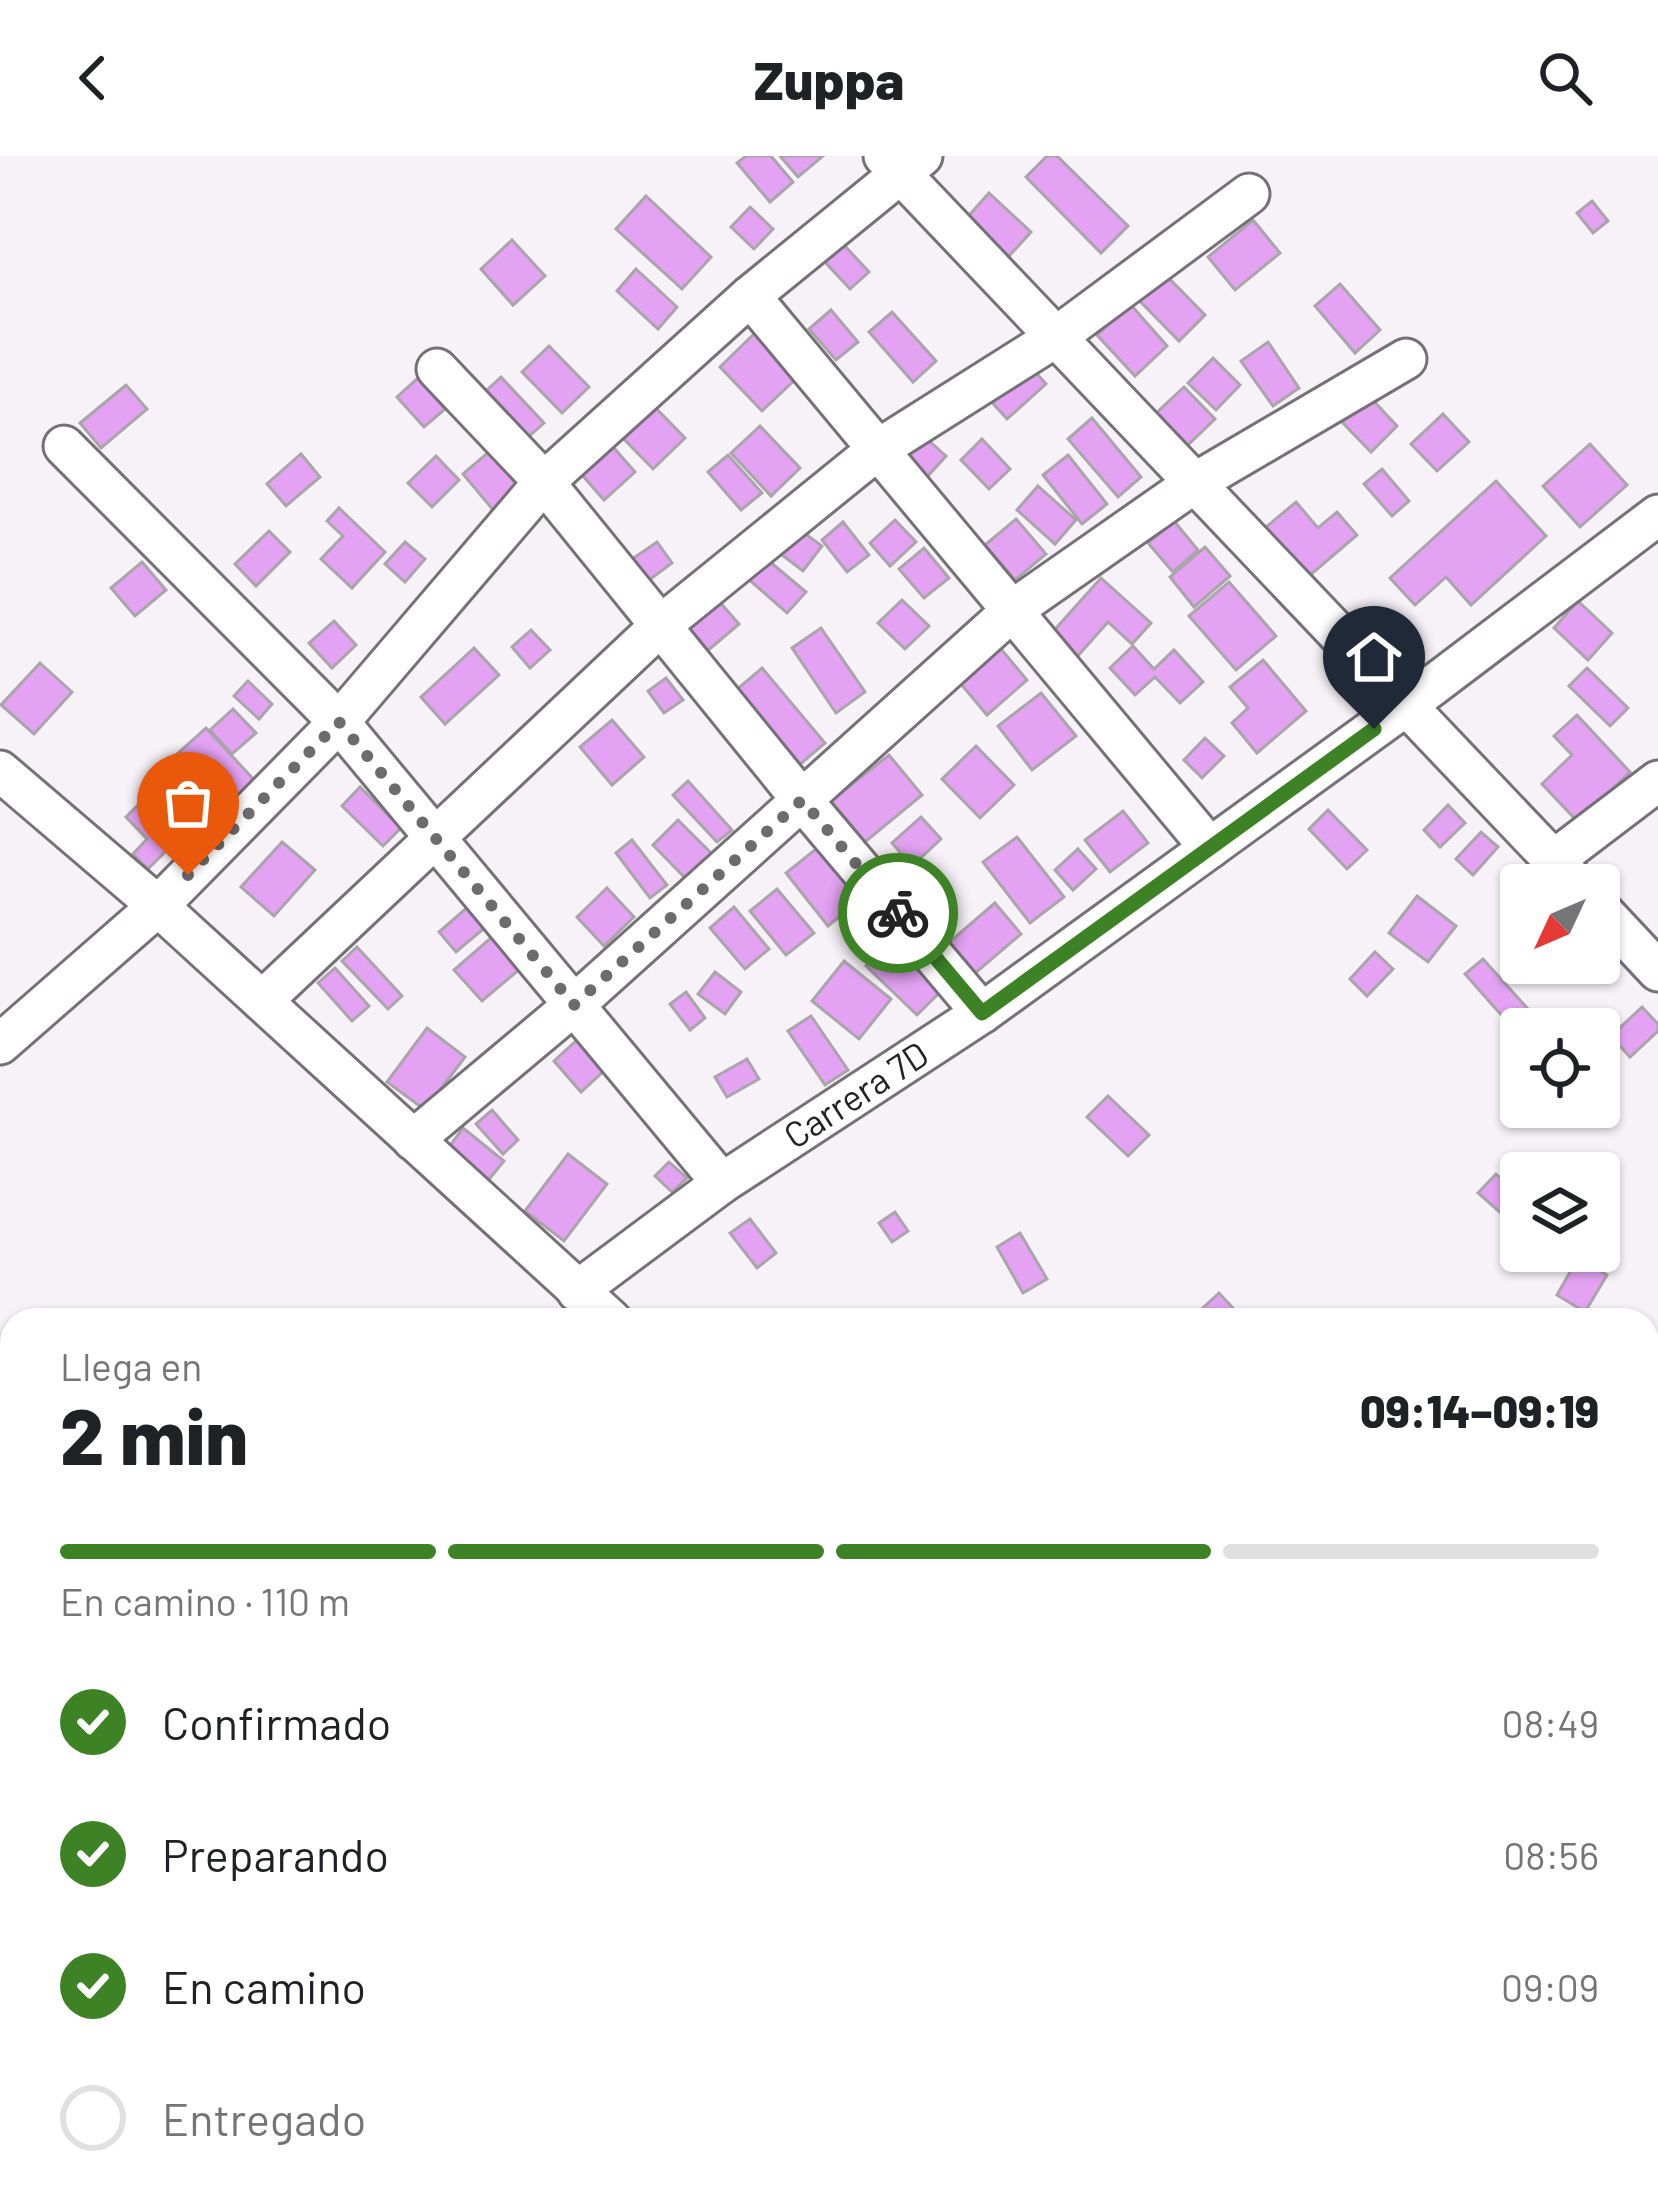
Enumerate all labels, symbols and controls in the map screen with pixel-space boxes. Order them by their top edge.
icon: back [60,45,126,111]
icon: search [1532,45,1598,111]
text: Zuppa [754,46,904,111]
pin [1323,606,1425,729]
icon: home [1341,624,1407,690]
pin [137,752,239,875]
icon: bag [155,770,221,836]
courier [838,853,958,973]
north arrow [1500,864,1620,984]
map controls [1500,864,1620,1272]
icon: bike [865,880,931,946]
button: locate [1500,1008,1620,1128]
street label: Carrera 7D [775,1031,935,1156]
button: layers [1500,1152,1620,1272]
text: Llega en [60,1342,202,1389]
text: 09:14–09:19 [1360,1383,1599,1437]
text: 2 min [60,1387,248,1481]
text: En camino · 110 m [60,1577,350,1624]
icon: check [60,1689,126,1755]
text: Confirmado [162,1695,391,1749]
text: 08:49 [1502,1699,1599,1746]
icon: check [60,1821,126,1887]
text: Preparando [162,1827,389,1881]
text: 08:56 [1503,1831,1599,1878]
icon: check [60,1953,126,2019]
text: En camino [162,1959,366,2013]
text: 09:09 [1501,1963,1599,2010]
text: Entregado [162,2091,366,2145]

